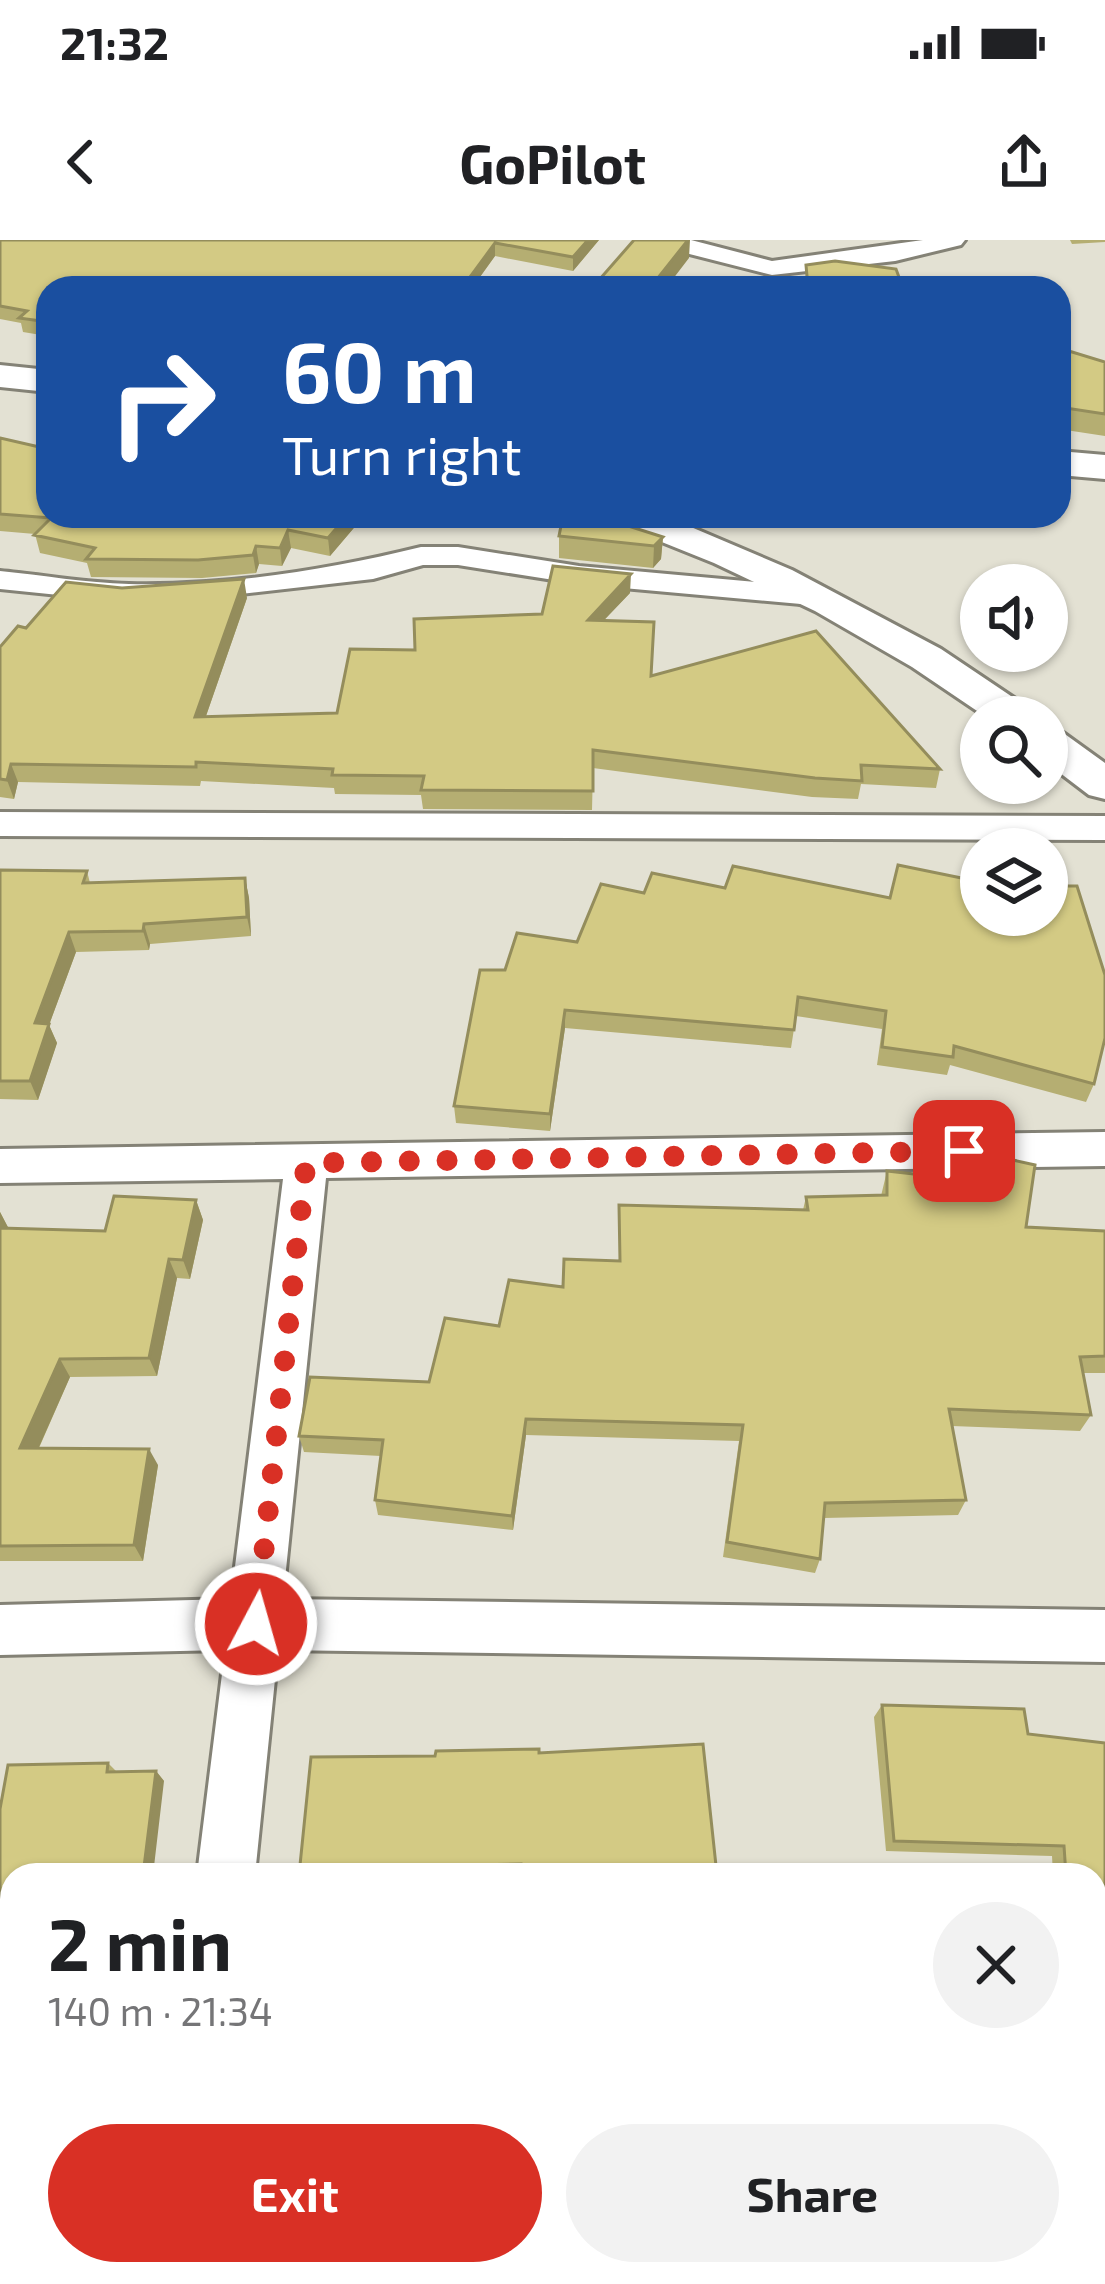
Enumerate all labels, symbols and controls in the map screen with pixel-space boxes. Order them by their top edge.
text: 21:32 [60,15,169,69]
icon: back [48,129,114,195]
icon: share [991,129,1057,195]
text: GoPilot [459,130,646,195]
text: 60 m [282,319,477,420]
icon: right [84,324,240,480]
text: Turn right [282,421,522,486]
map controls [960,564,1068,936]
button: sound [960,564,1068,672]
button: search [960,696,1068,804]
button: layers [960,828,1068,936]
pin [913,1100,1015,1202]
icon: arrive [931,1118,997,1184]
position arrow [193,1561,319,1687]
text: 2 min [48,1899,232,1985]
button: close [933,1902,1059,2028]
text: 140 m · 21:34 [48,1987,273,2034]
button: Exit [48,2124,542,2262]
button: Share [566,2124,1059,2262]

